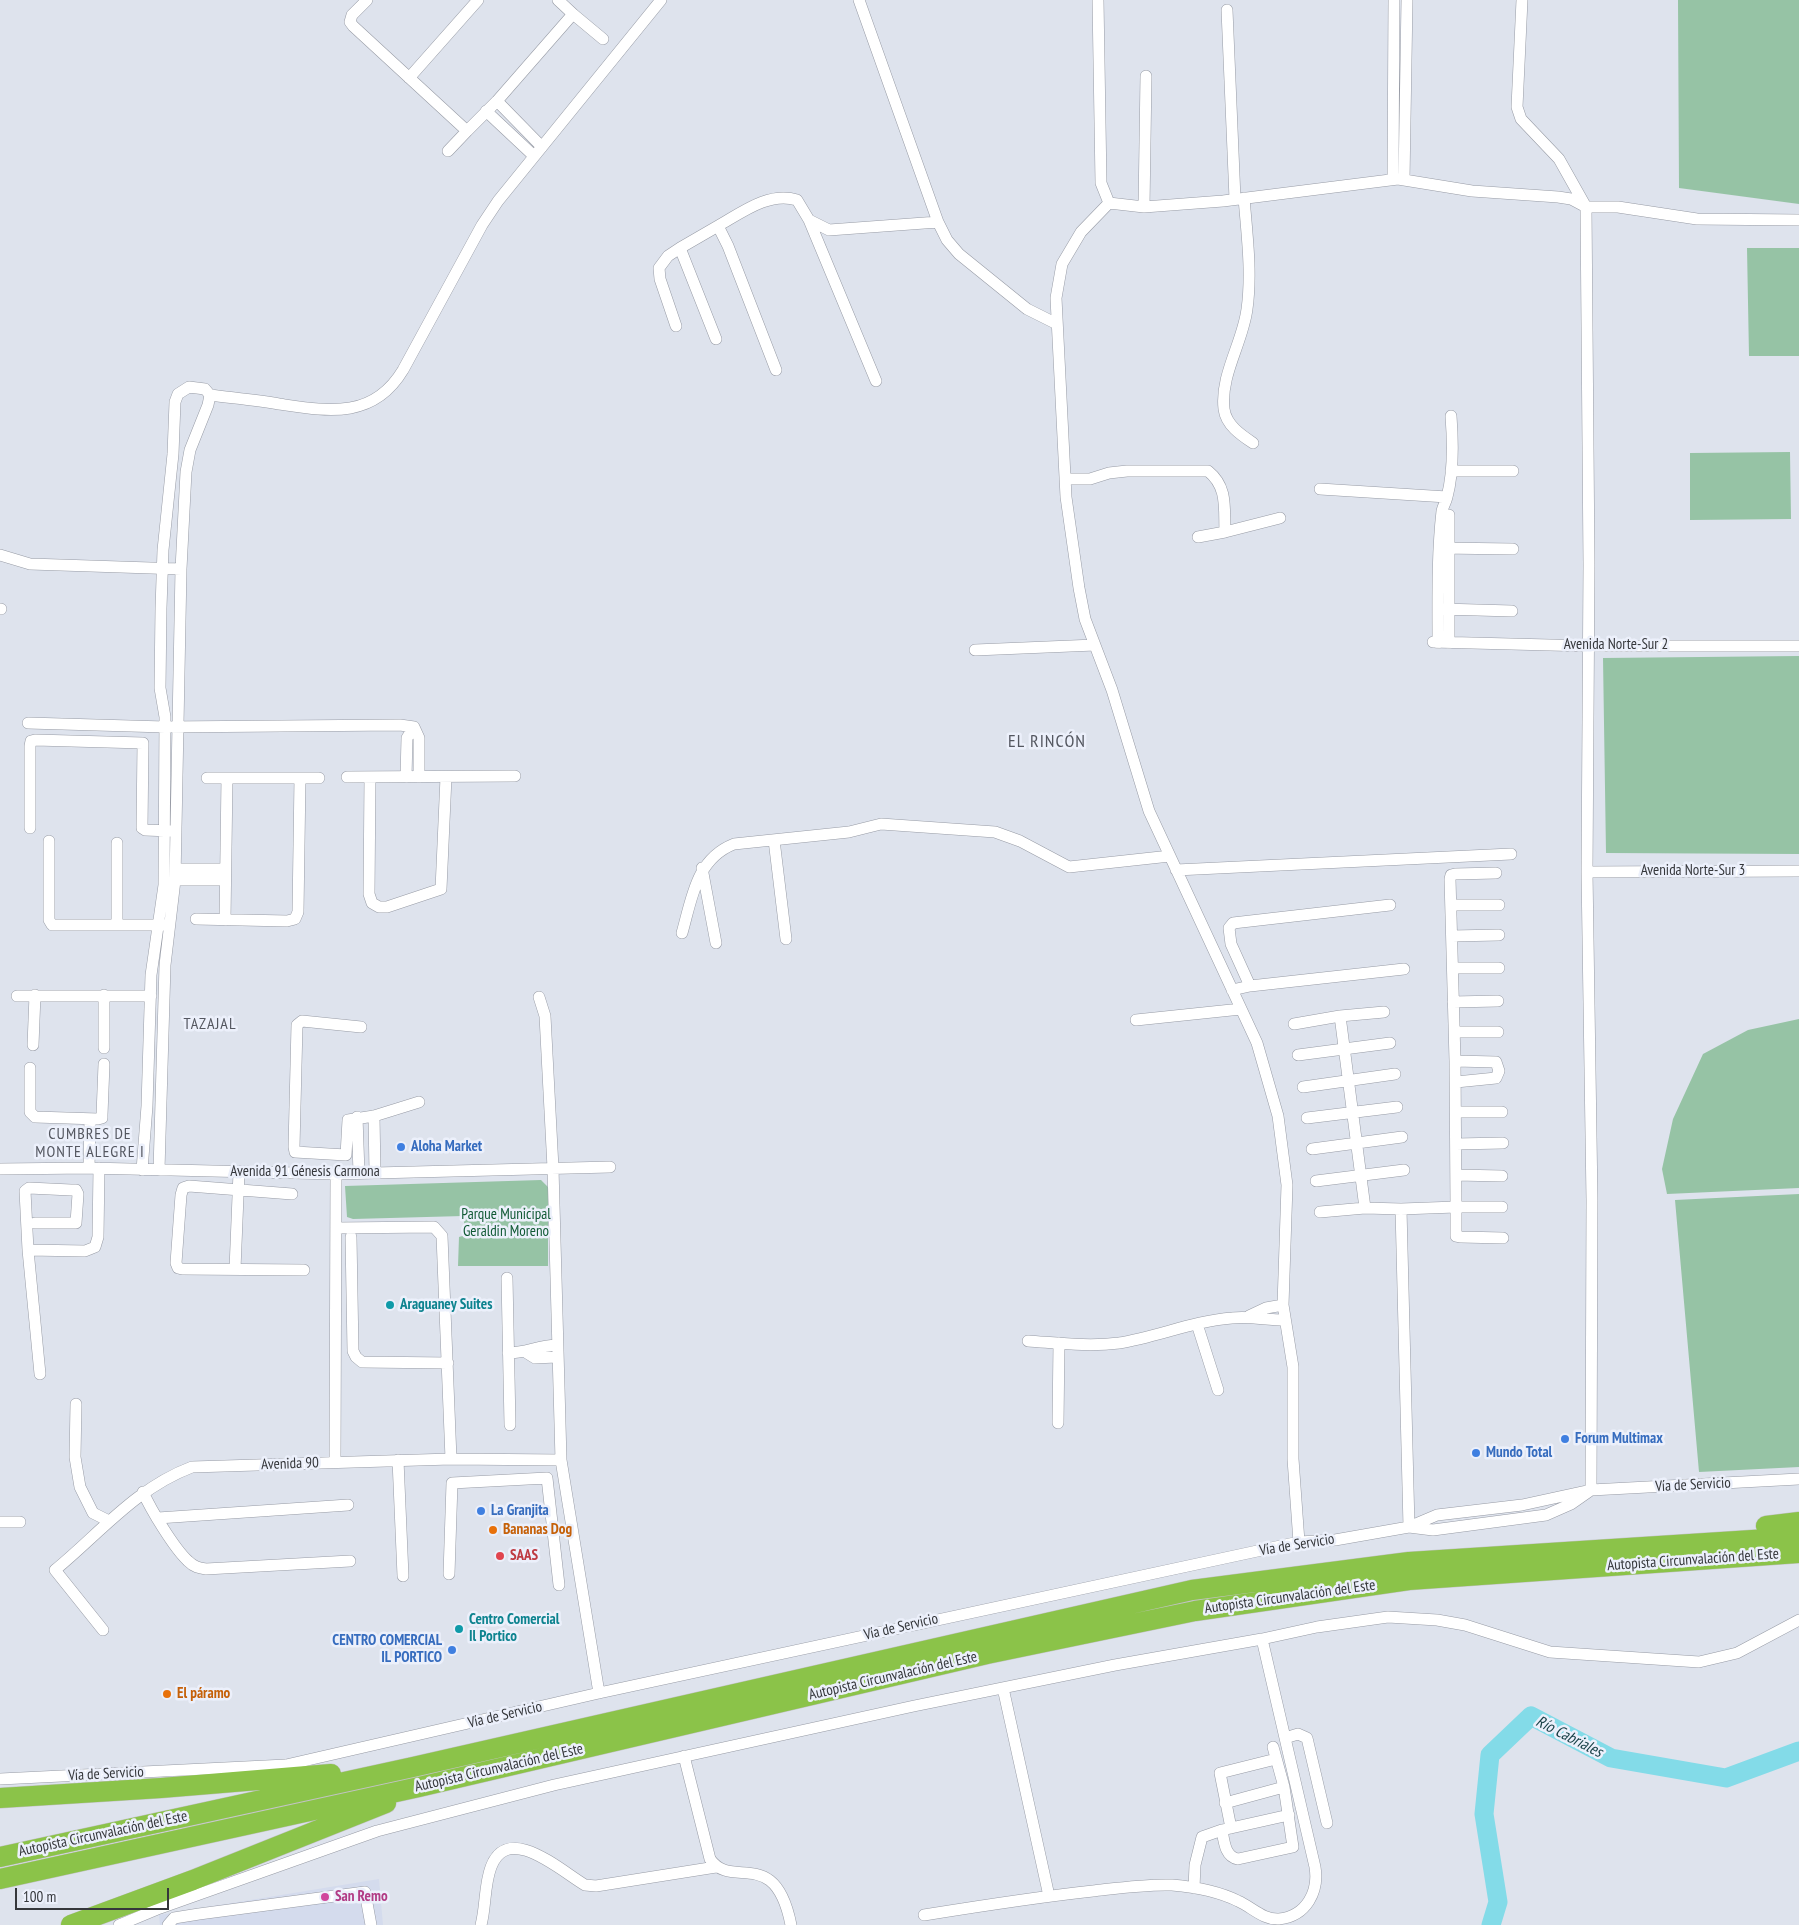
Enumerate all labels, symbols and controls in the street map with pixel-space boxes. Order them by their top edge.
street label: Avenida Norte-Sur 2 [1564,636,1668,654]
district label: EL RINCÓN [1007,731,1087,753]
street label: Avenida Norte-Sur 3 [1641,862,1745,880]
district label: TAZAJAL [183,1014,237,1034]
district label: CUMBRES DE MONTE ALEGRE I [33,1124,147,1162]
place label: Aloha Market [411,1138,482,1156]
marker: Aloha Market [395,1141,407,1153]
street label: Avenida 91 Génesis Carmona [230,1163,380,1181]
park label: Parque Municipal Geraldin Moreno [461,1206,551,1241]
place label: Araguaney Suites [400,1296,492,1314]
marker: Araguaney Suites [384,1299,396,1311]
place label: Forum Multimax [1575,1430,1663,1448]
marker: Forum Multimax [1559,1433,1571,1445]
place label: Mundo Total [1486,1444,1552,1462]
marker: Mundo Total [1470,1447,1482,1459]
street label: Avenida 90 [261,1454,319,1474]
street label: Vía de Servicio [1655,1474,1731,1496]
place label: La Granjita [491,1502,549,1520]
marker: La Granjita [475,1505,487,1517]
place label: Bananas Dog [503,1521,572,1539]
marker: Bananas Dog [487,1524,499,1536]
street label: Vía de Servicio [1258,1530,1336,1560]
street label: Autopista Circunvalación del Este [1607,1545,1779,1575]
place label: SAAS [510,1547,538,1565]
marker: SAAS [494,1550,506,1562]
street label: Autopista Circunvalación del Este [1204,1576,1376,1618]
street label: Vía de Servicio [862,1610,940,1644]
place label: Centro Comercial Il Portico [469,1611,559,1646]
marker: Centro Comercial Il Portico [453,1623,465,1635]
place label: CENTRO COMERCIAL IL PORTICO [332,1632,442,1667]
marker: CENTRO COMERCIAL IL PORTICO [446,1644,458,1656]
street label: Autopista Circunvalación del Este [807,1648,979,1704]
place label: El páramo [177,1685,230,1703]
marker: El páramo [161,1688,173,1700]
street label: Vía de Servicio [466,1698,544,1732]
water label: Río Cabriales [1533,1712,1605,1762]
street label: Autopista Circunvalación del Este [413,1740,585,1796]
street label: Vía de Servicio [68,1763,144,1785]
street label: Autopista Circunvalación del Este [17,1807,189,1861]
scale bar [18,1878,171,1910]
text: 100 m [23,1887,56,1906]
place label: San Remo [335,1888,388,1906]
marker: San Remo [319,1891,331,1903]

